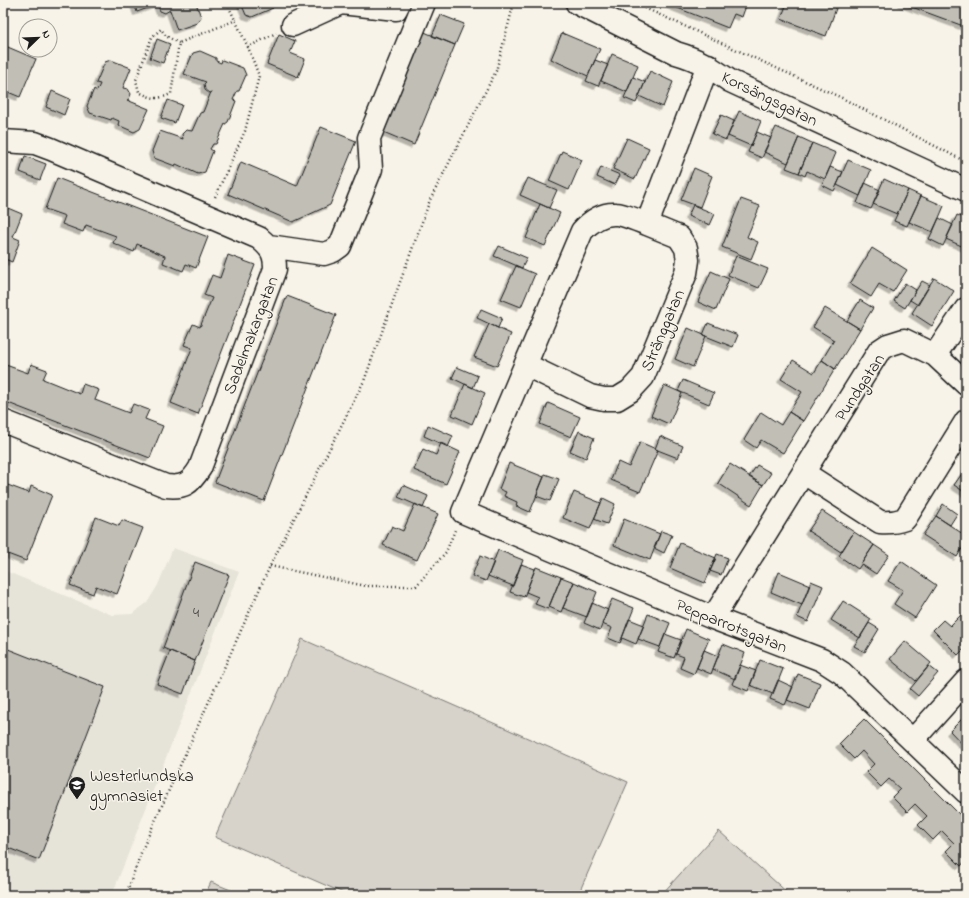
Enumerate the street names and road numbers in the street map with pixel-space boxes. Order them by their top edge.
street label: Korsängsgatan [716,65,822,135]
street label: Sadelmakargatan [217,273,287,399]
street label: Stränggatan [635,286,694,376]
street label: Pundgatan [829,349,893,428]
street label: Pepparrotsgatan [671,593,791,662]

